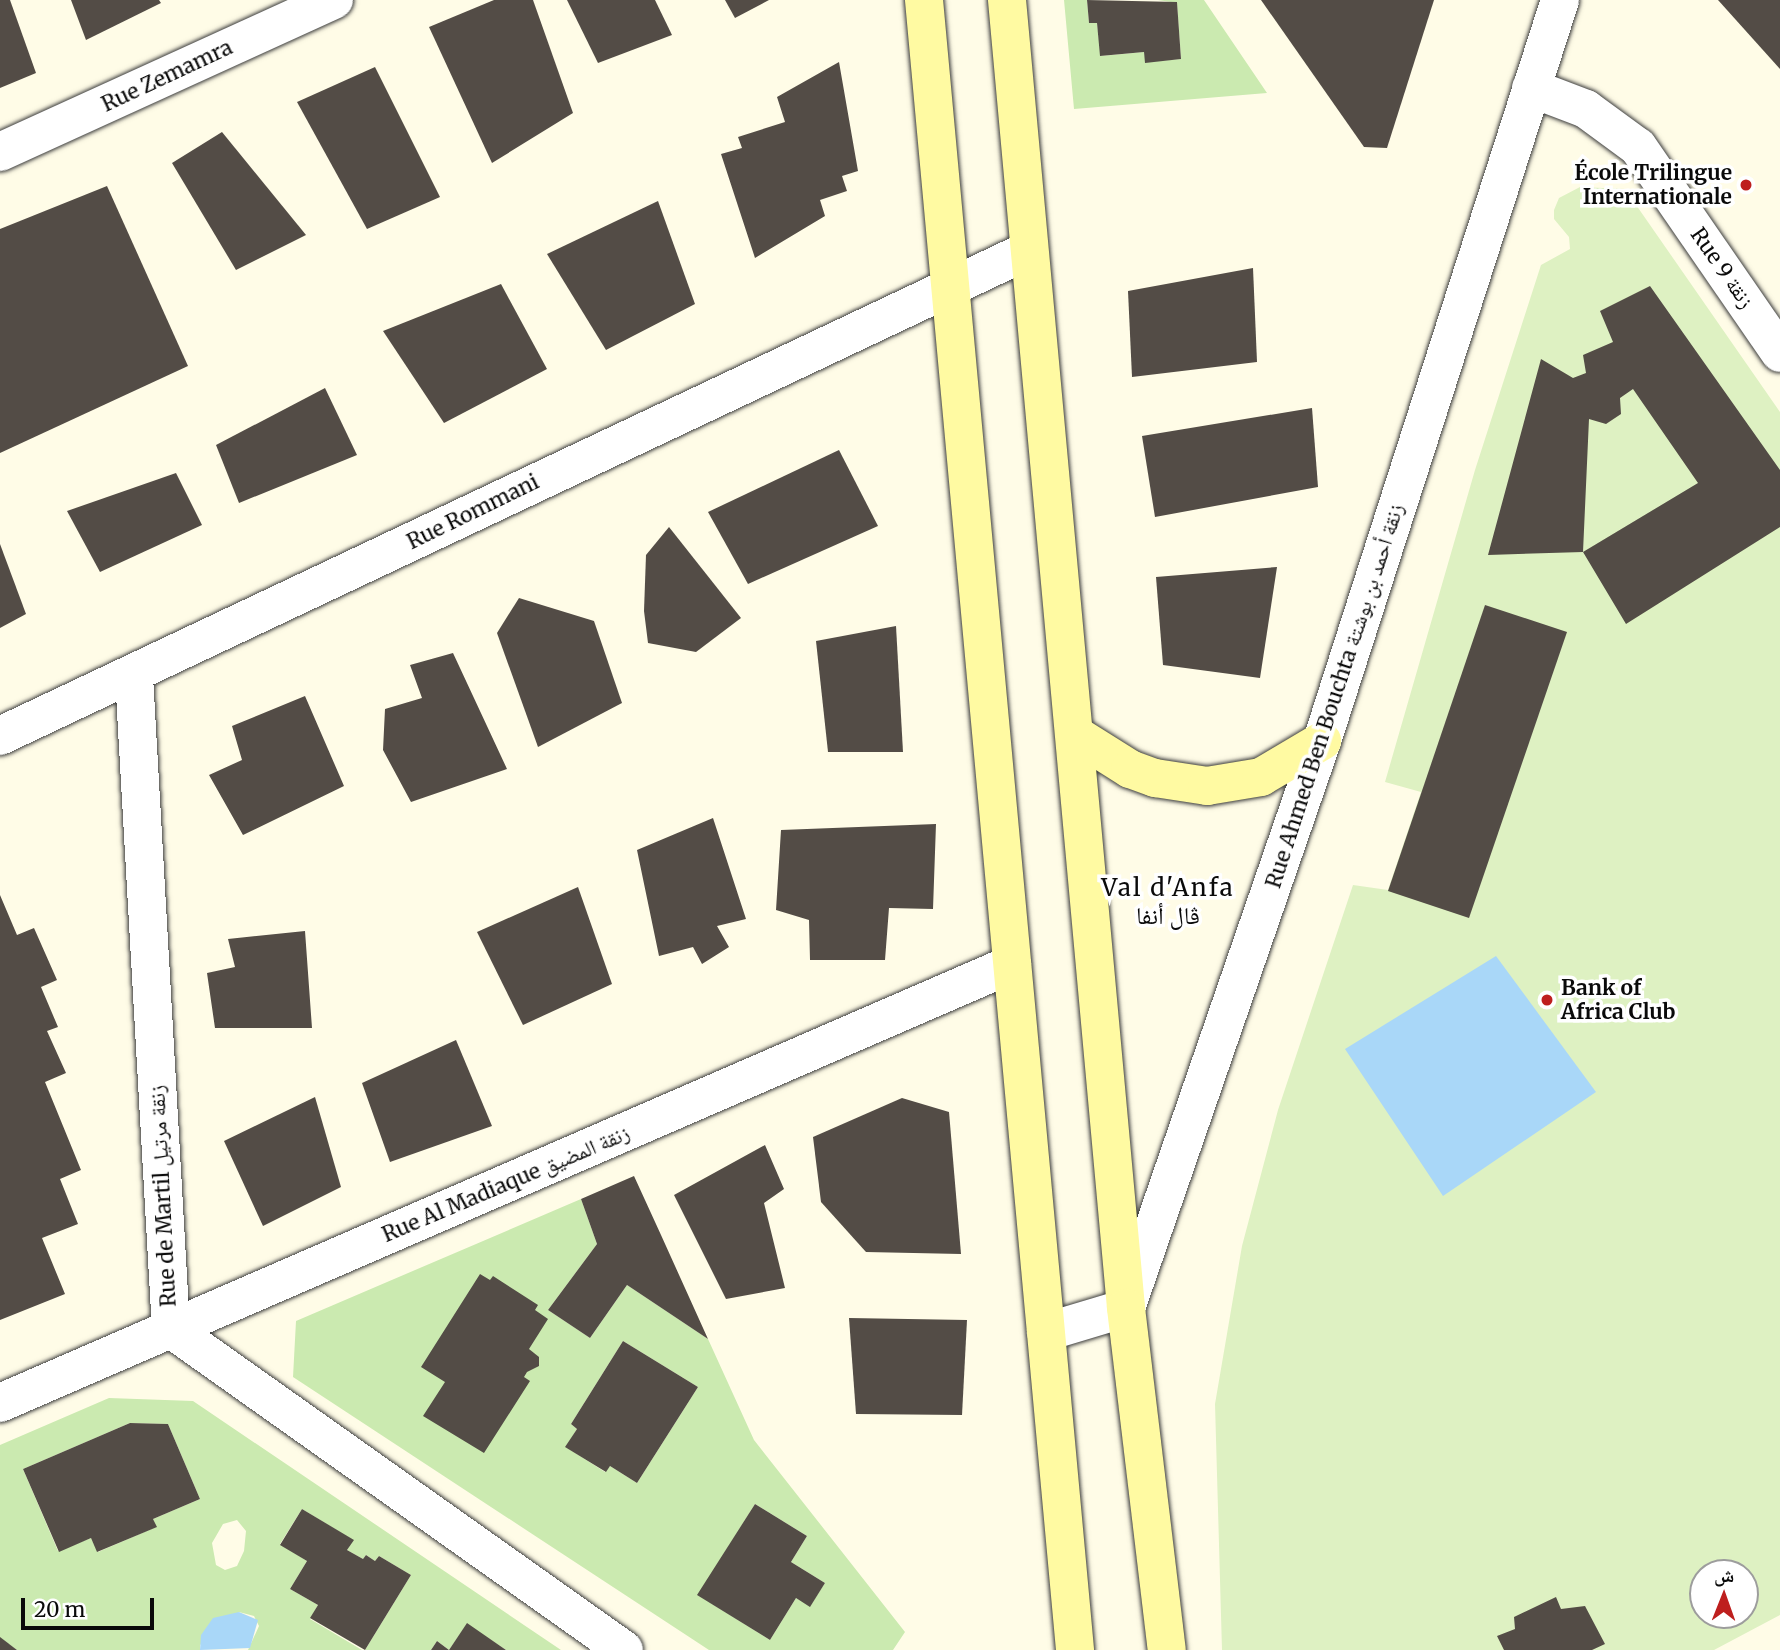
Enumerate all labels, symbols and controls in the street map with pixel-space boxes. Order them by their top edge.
street label: Rue Zemamra [98,35,236,117]
place label: École Trilingue Internationale [1574,160,1732,210]
marker: École Trilingue Internationale [1738,177,1754,193]
street label: Rue 9 زنقة [1685,223,1759,313]
street label: Rue Rommani [403,469,543,555]
street label: Rue Ahmed Ben Bouchta زنقة أحمد بن بوشتة [1261,501,1409,891]
district label: Val d'Anfa ڨال أنفا [1103,874,1233,930]
place label: Bank of Africa Club [1561,975,1675,1025]
marker: Bank of Africa Club [1539,992,1555,1008]
street label: Rue de Martil زنقة مرتيل [145,1084,181,1308]
street label: Rue Al Madiaque زنقة المضيق [378,1120,634,1248]
north arrow [1689,1559,1759,1629]
text: ش [1714,1563,1735,1587]
scale bar [24,1584,158,1628]
text: 20 m [34,1596,85,1623]

